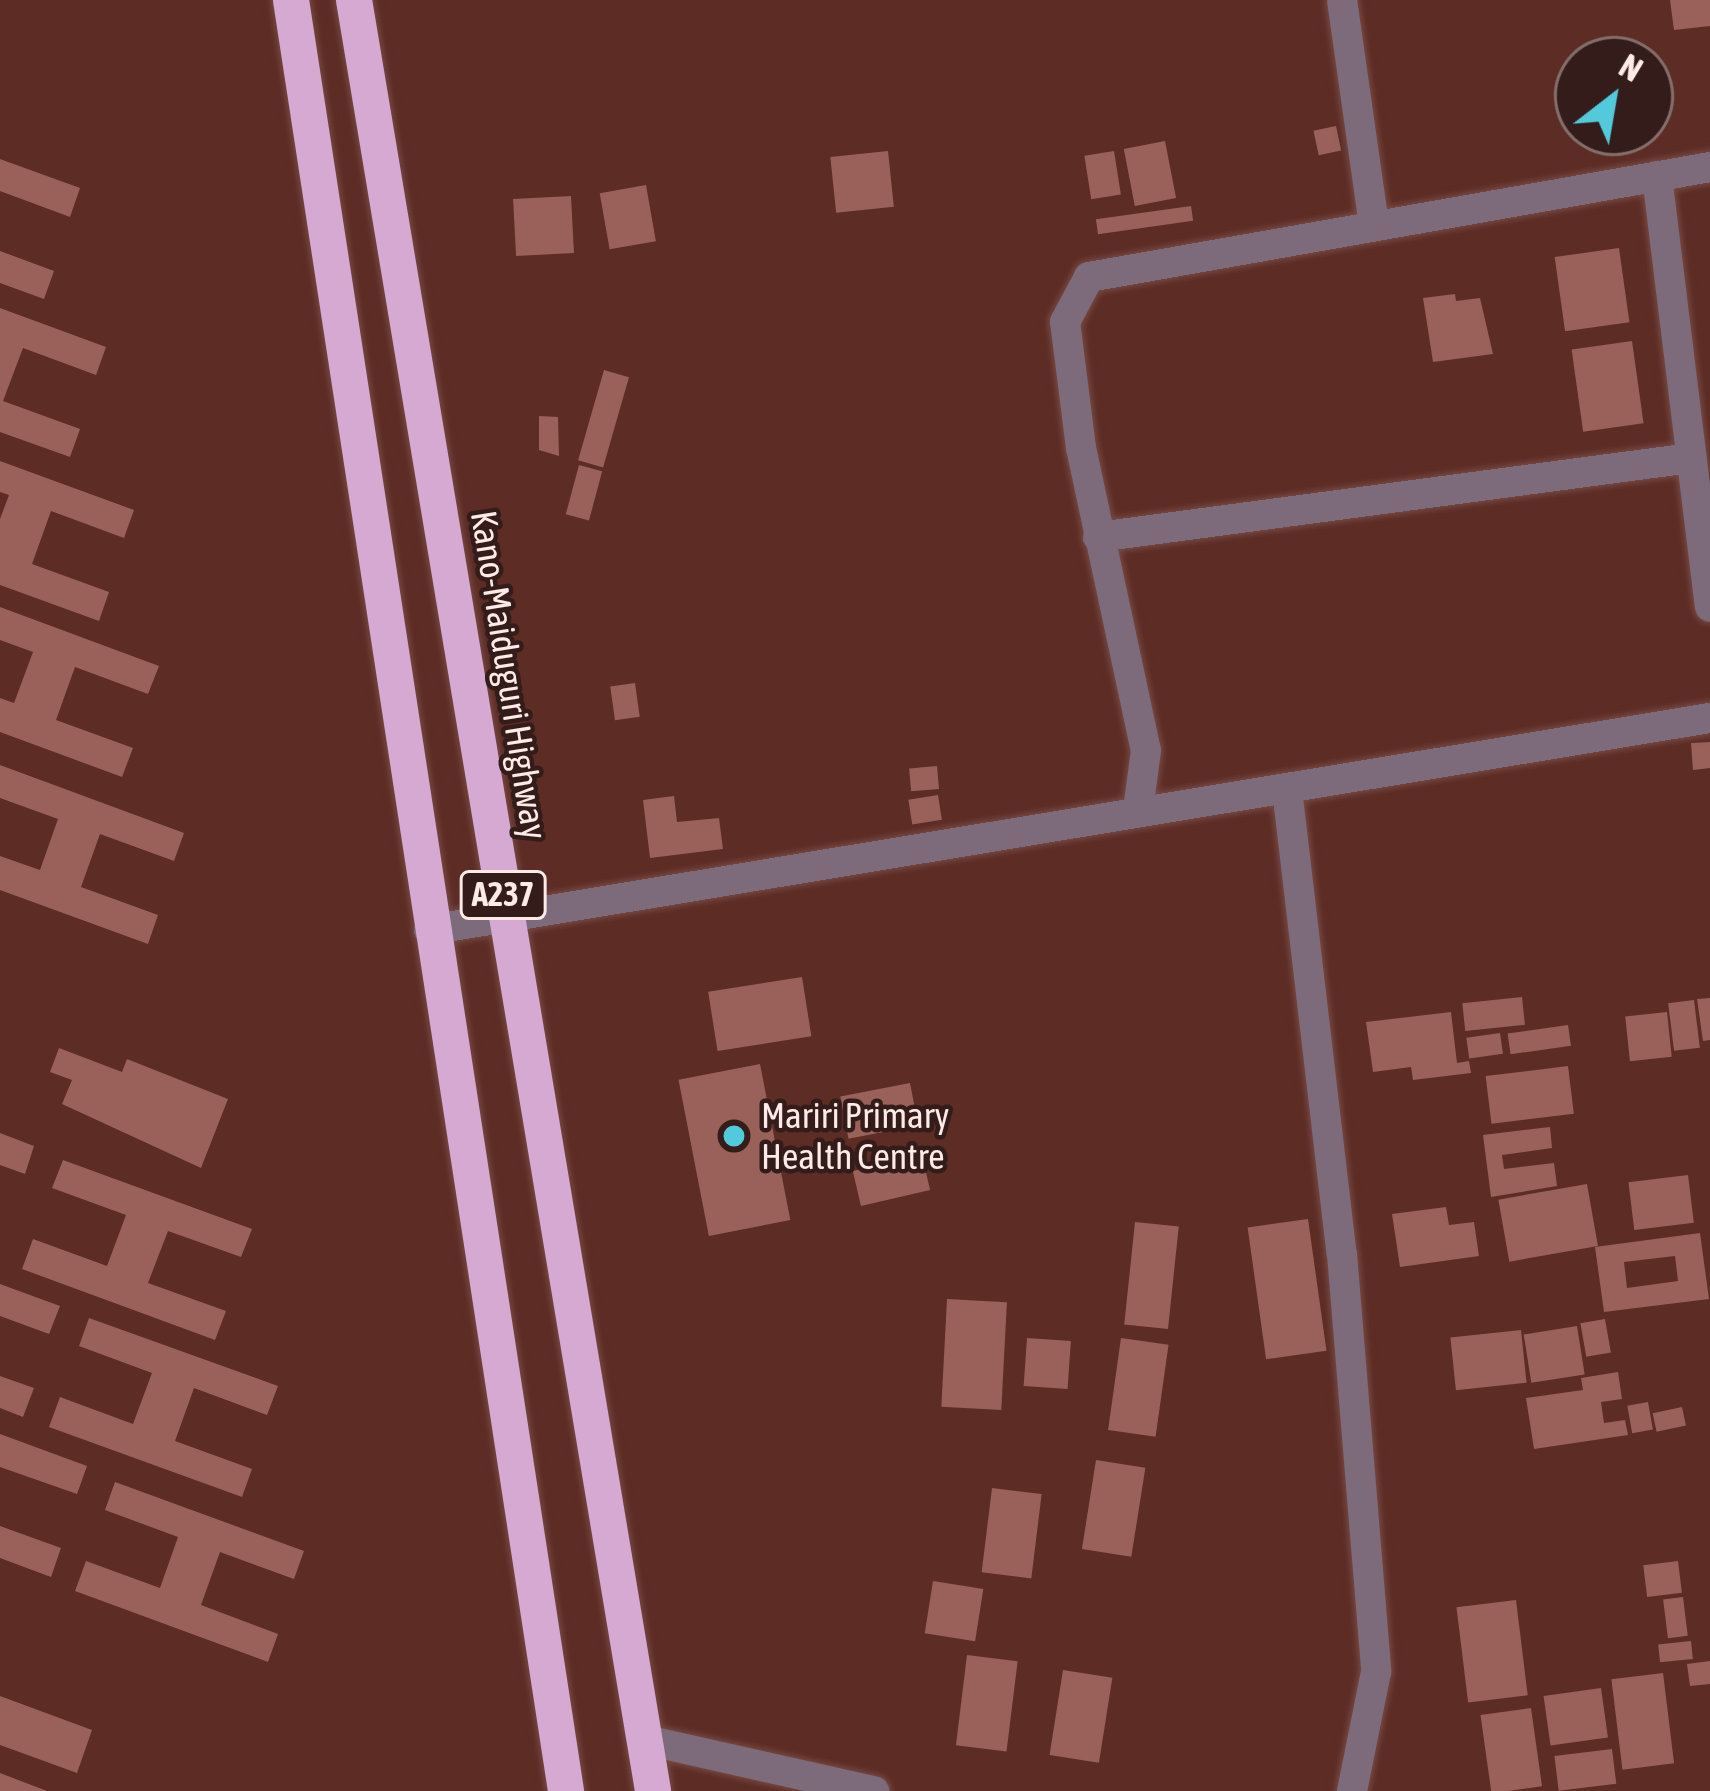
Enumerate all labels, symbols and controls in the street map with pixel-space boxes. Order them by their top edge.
north arrow [1554,36,1674,156]
text: N [1613,46,1649,89]
street label: Kano-Maiduguri Highway [462,508,556,842]
road number: A237 [458,868,548,922]
place label: Mariri Primary Health Centre [761,1093,949,1178]
marker: Mariri Primary Health Centre [718,1120,750,1152]

